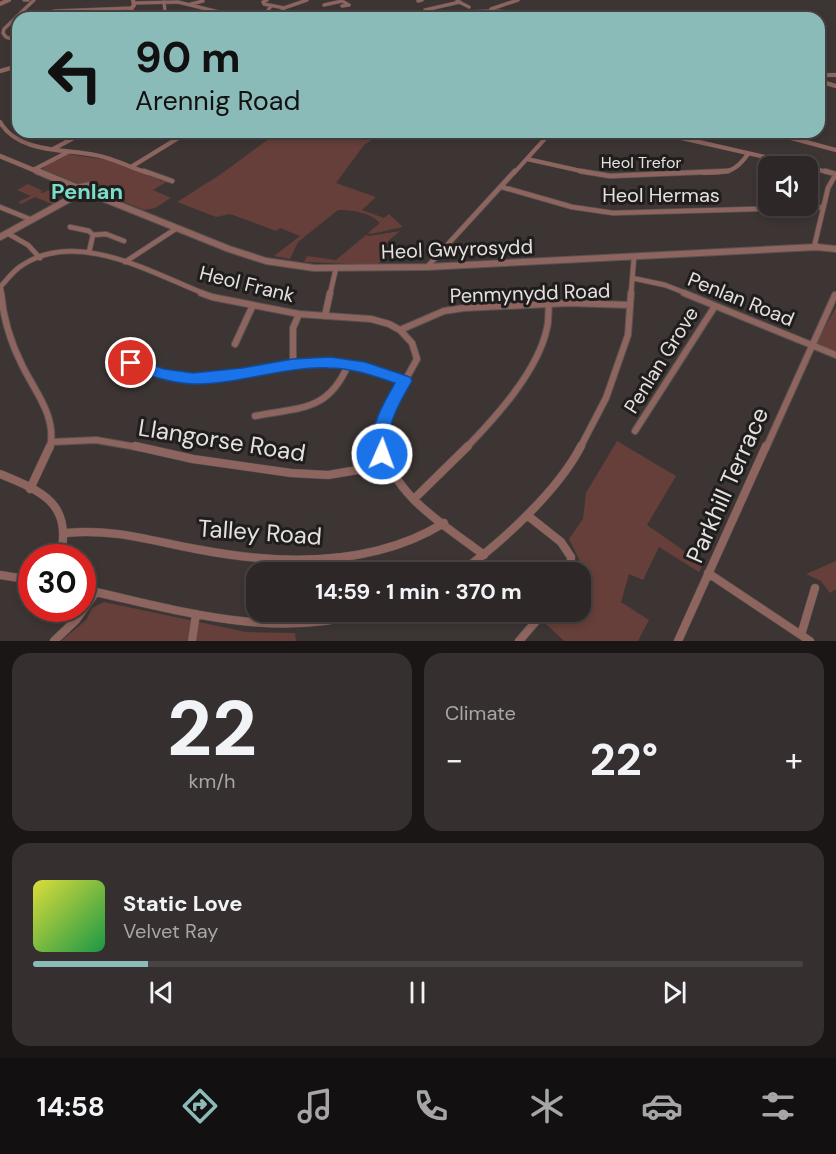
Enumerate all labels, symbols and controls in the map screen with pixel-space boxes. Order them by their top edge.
text: 90 m [135,30,241,85]
icon: left [36,36,114,114]
text: Arennig Road [135,83,300,118]
street label: Heol Trefor [601,152,681,173]
map controls [758,156,818,216]
button: sound [758,156,818,216]
district label: Penlan [51,177,123,206]
street label: Heol Hermas [602,182,720,208]
street label: Heol Gwyrosydd [381,233,533,265]
street label: Heol Frank [197,260,297,308]
street label: Penlan Road [684,266,798,332]
street label: Penmynydd Road [449,277,611,309]
street label: Penlan Grove [618,302,704,418]
pin [105,337,156,388]
icon: arrive [114,346,147,379]
street label: Parkhill Terrace [679,402,775,568]
street label: Llangorse Road [136,411,308,469]
position arrow [350,422,414,486]
street label: Talley Road [197,512,323,552]
speed limit sign: 30 [18,544,96,622]
text: 14:59 · 1 min · 370 m [315,577,522,606]
text: 22 [167,678,257,779]
text: Climate [445,700,516,726]
text: 22° [590,730,658,789]
text: − [445,738,463,781]
text: + [785,738,803,781]
text: km/h [188,768,236,794]
text: Static Love [123,889,243,918]
text: Velvet Ray [123,918,218,944]
icon: previous [145,976,178,1009]
icon: pause [401,976,434,1009]
icon: next [658,976,691,1009]
icon: directions [179,1085,221,1127]
icon: music [294,1085,336,1127]
icon: phone [410,1085,452,1127]
icon: climate [526,1085,568,1127]
icon: car [641,1085,683,1127]
icon: filters [757,1085,799,1127]
text: 14:58 [37,1089,105,1124]

